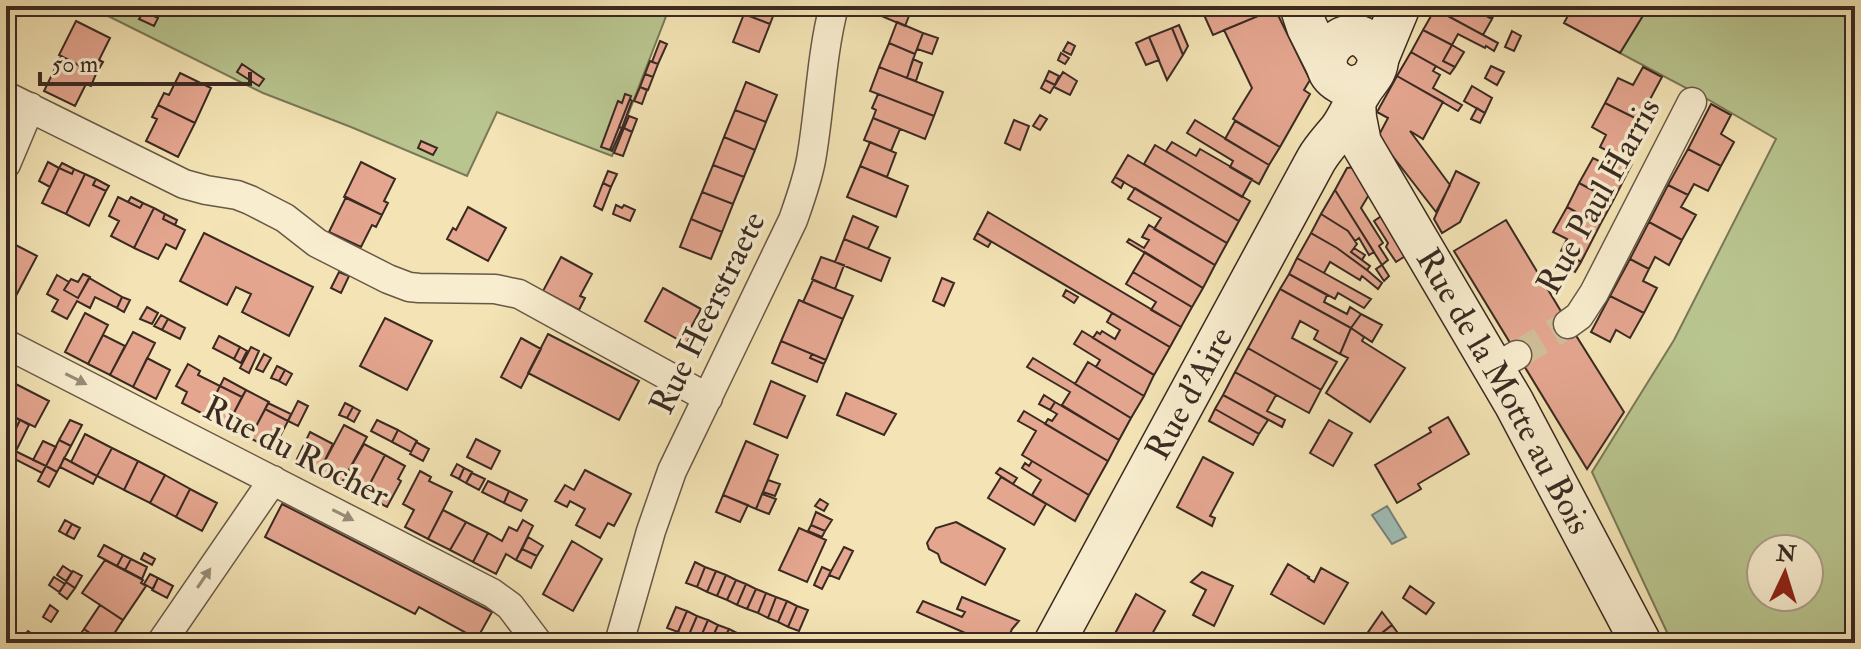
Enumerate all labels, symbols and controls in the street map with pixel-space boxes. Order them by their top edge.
scale bar [40,36,250,86]
text: 50 m [52,49,99,80]
street label: Rue Paul Harris [1528,91,1670,301]
street label: Rue Heerstraete [640,205,776,421]
street label: Rue de la Motte au Bois [1406,241,1601,541]
street label: Rue d'Aire [1136,320,1243,467]
one-way arrow [64,372,87,386]
street label: Rue du Rocher [196,387,397,517]
one-way arrow [331,509,354,522]
north arrow [1745,533,1825,613]
text: N [1775,539,1797,569]
one-way arrow [196,568,211,589]

